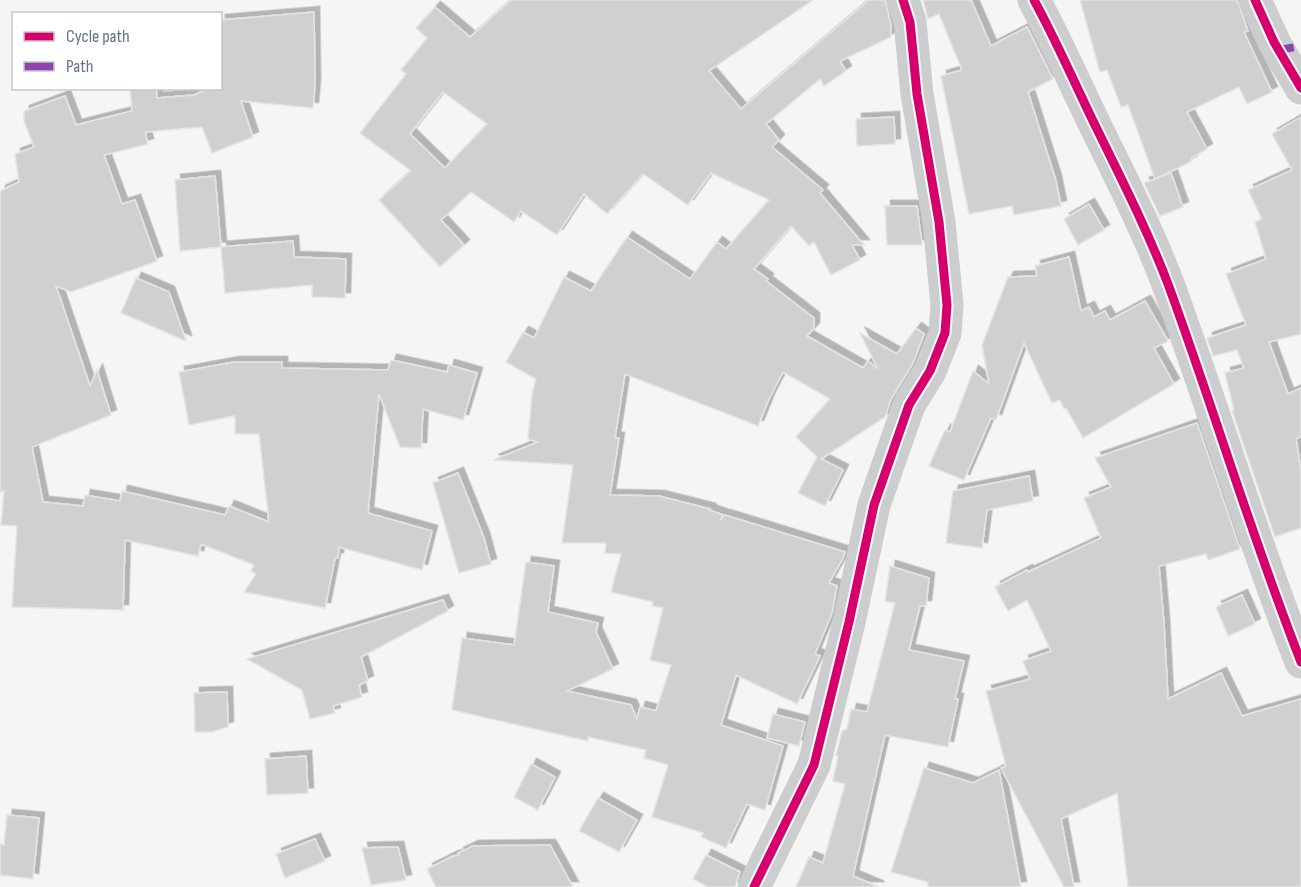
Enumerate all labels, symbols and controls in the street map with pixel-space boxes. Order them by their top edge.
legend [12,12,222,90]
text: Cycle path [66,26,130,47]
text: Path [66,56,94,77]

